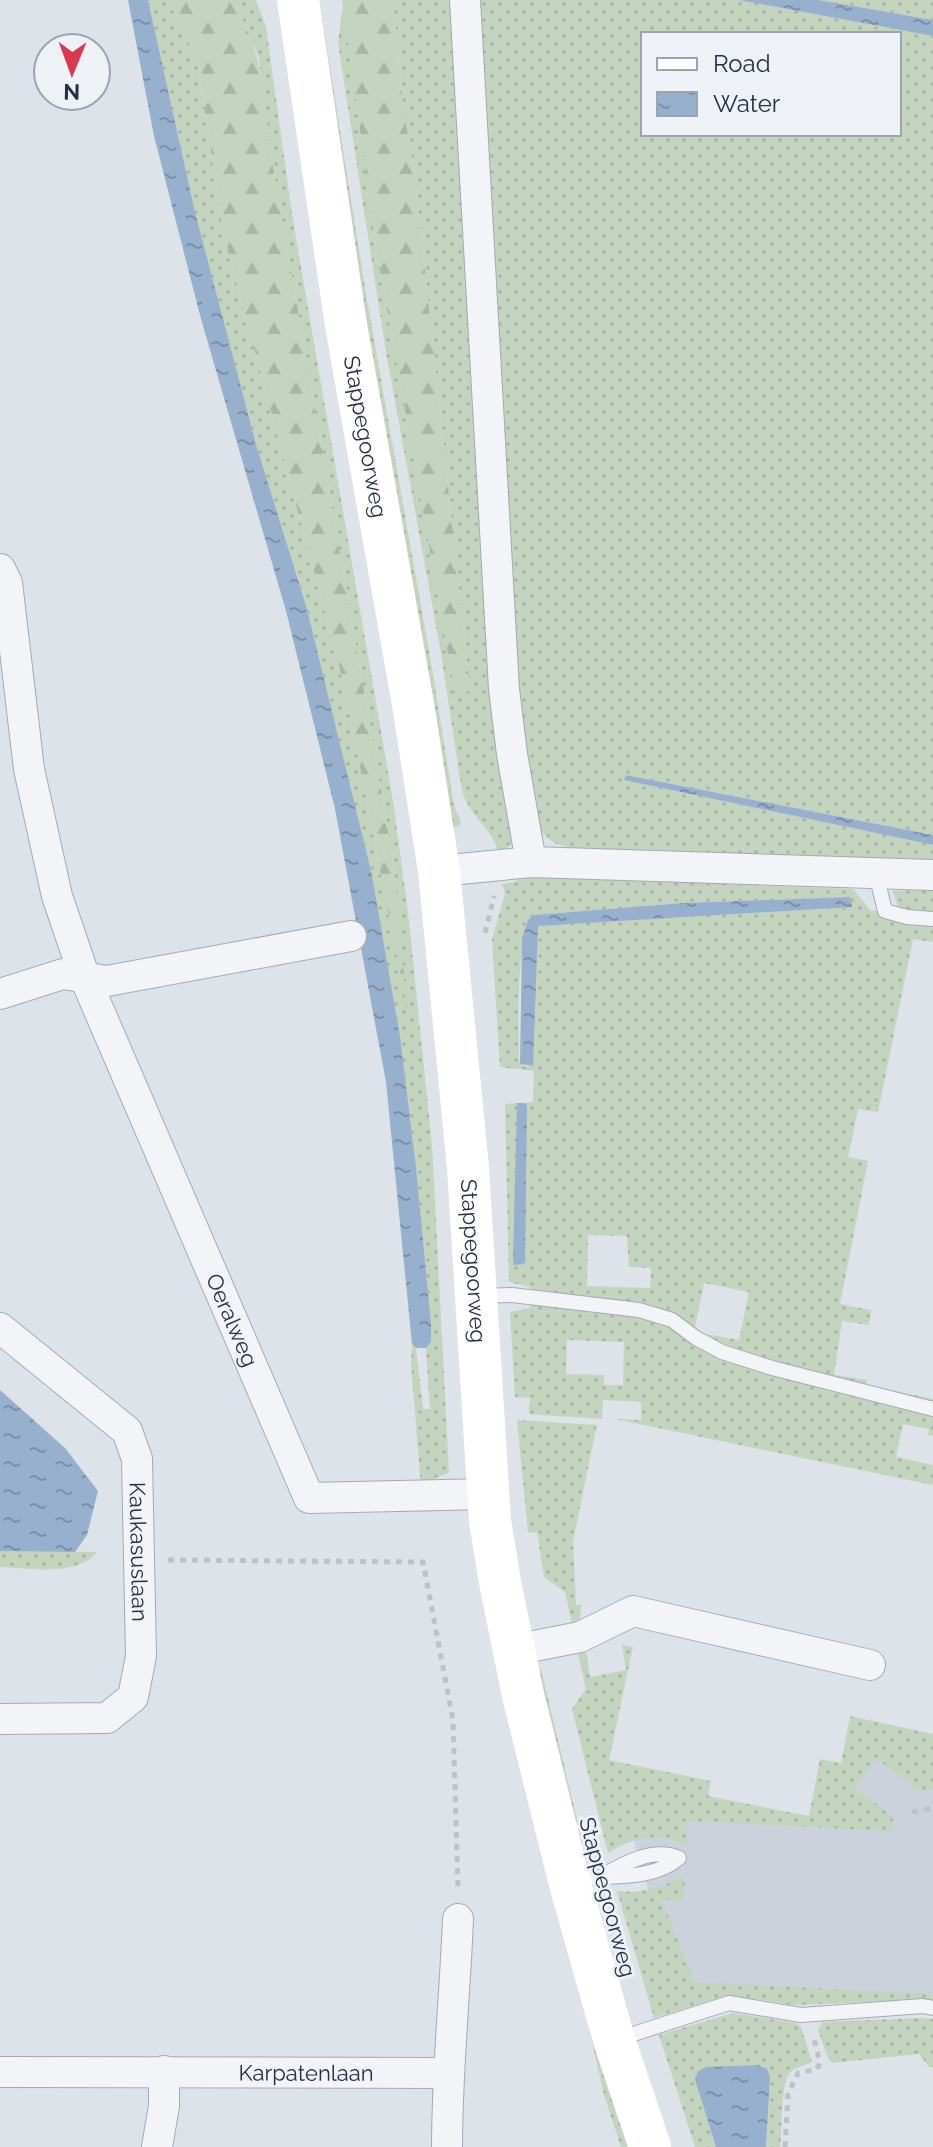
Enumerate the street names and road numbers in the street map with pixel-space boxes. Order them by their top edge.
street label: Stappegoorweg [339,354,393,520]
street label: Stappegoorweg [456,1178,492,1344]
street label: Oeralweg [201,1269,264,1370]
street label: Kaukasuslaan [124,1481,153,1622]
street label: Stappegoorweg [574,1814,642,1980]
street label: Karpatenlaan [238,2060,374,2086]

